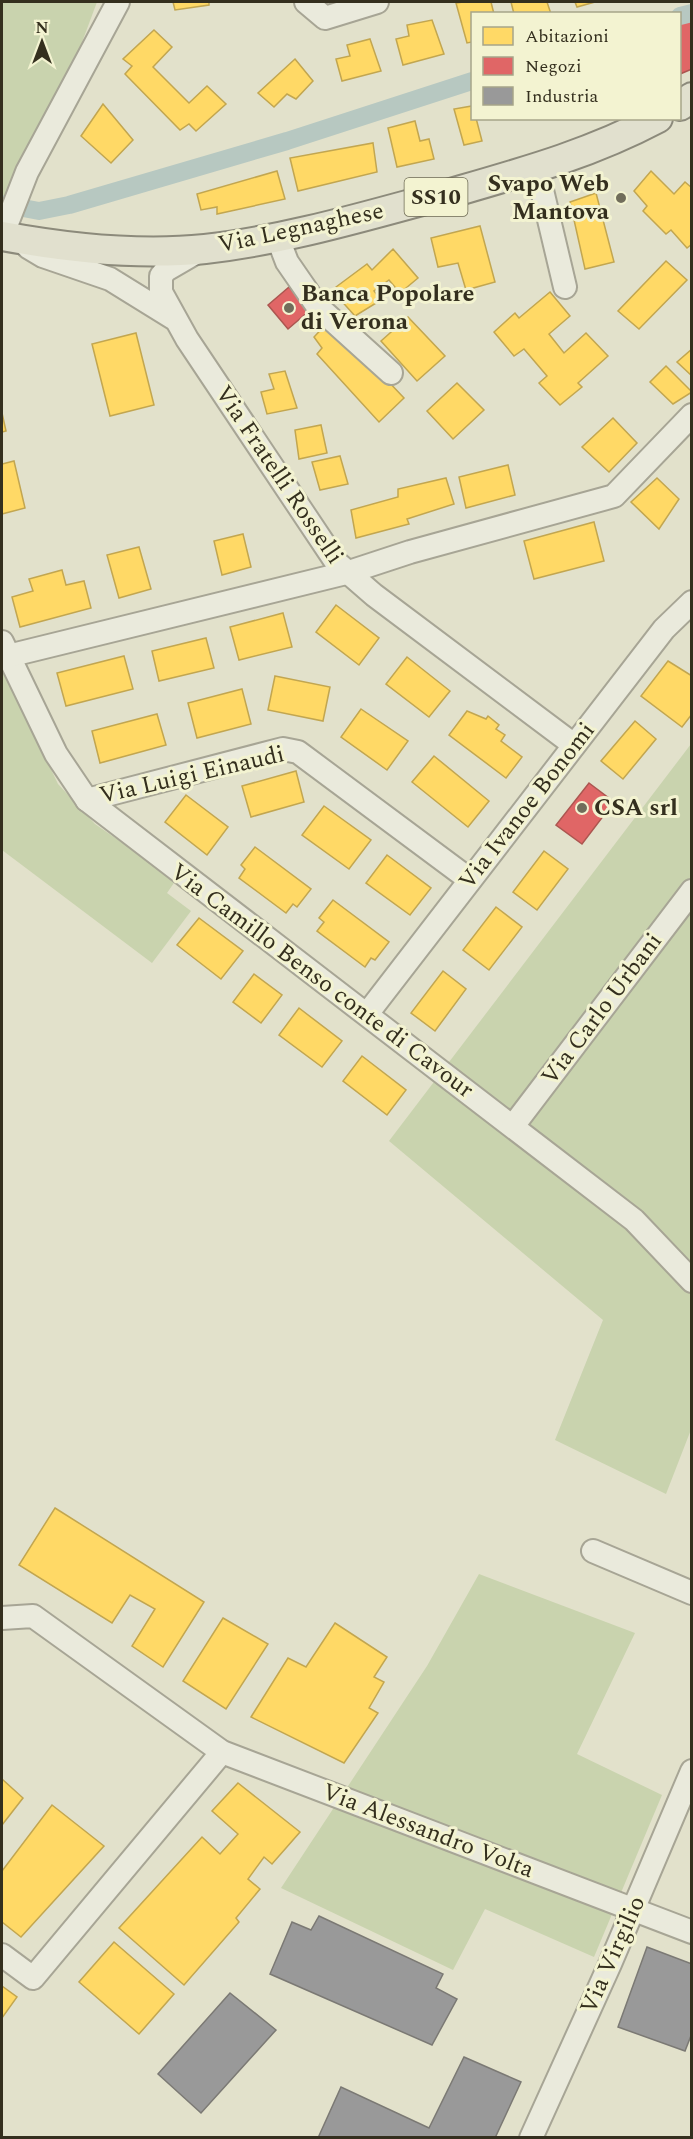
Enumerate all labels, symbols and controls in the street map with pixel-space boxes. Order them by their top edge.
north arrow [12,12,72,72]
legend [471,12,681,120]
text: N [35,16,49,40]
text: Abitazioni [525,23,609,50]
text: Negozi [525,53,582,80]
text: Industria [525,83,599,110]
place label: Svapo Web Mantova [487,166,610,230]
road number: SS10 [404,178,468,216]
marker: Svapo Web Mantova [614,191,628,205]
street label: Via Legnaghese [215,193,387,263]
place label: Banca Popolare di Verona [301,276,475,340]
marker: Banca Popolare di Verona [282,301,296,315]
street label: Via Fratelli Rosselli [206,378,352,572]
street label: Via Ivanoe Bonomi [450,714,604,898]
street label: Via Luigi Einaudi [96,736,288,814]
place label: CSA srl [594,790,678,826]
marker: CSA srl [575,801,589,815]
street label: Via Camillo Benso conte di Cavour [162,855,482,1107]
street label: Via Carlo Urbani [533,925,671,1093]
street label: Via Alessandro Volta [317,1774,539,1888]
street label: Via Virgilio [571,1890,655,2020]

